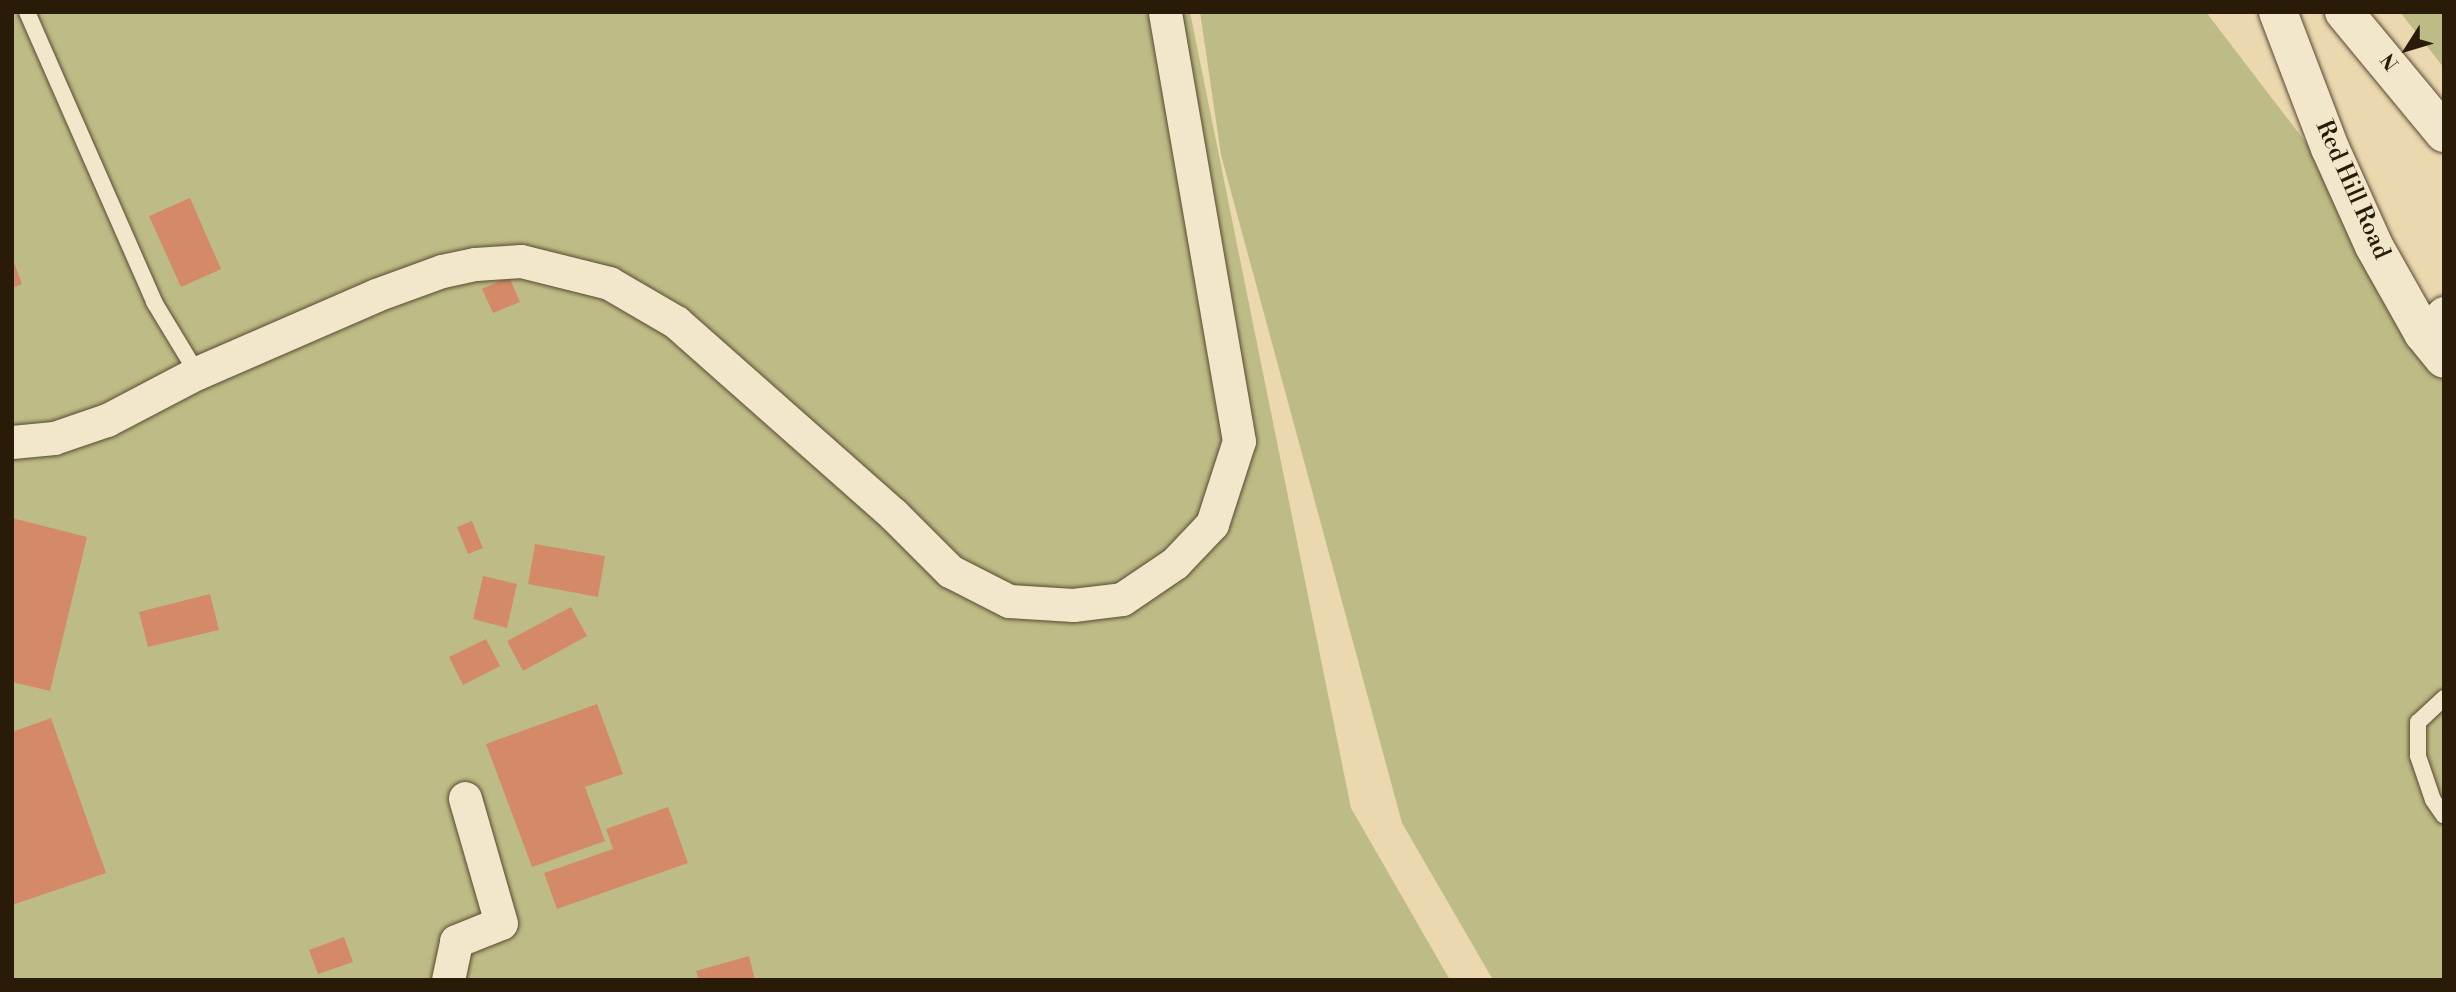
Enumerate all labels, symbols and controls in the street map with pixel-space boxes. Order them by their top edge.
north arrow [2372,14,2442,84]
text: N [2376,48,2404,75]
street label: Red Hill Road [2309,116,2395,264]

